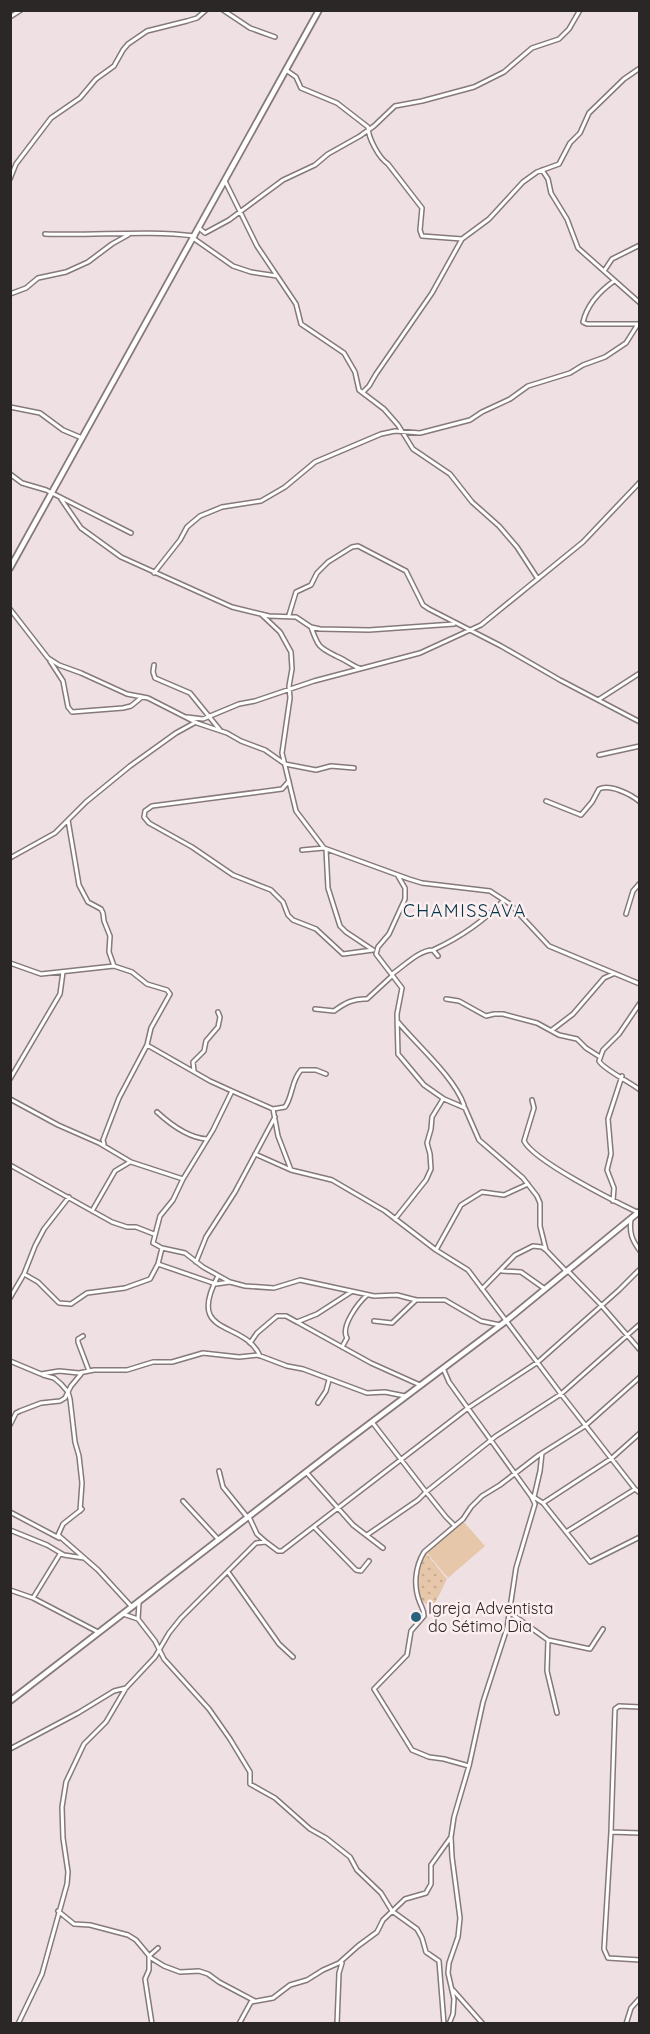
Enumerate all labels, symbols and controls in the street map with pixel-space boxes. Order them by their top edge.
district label: CHAMISSAVA [403,899,527,922]
place label: Igreja Adventista do Sétimo Dia [428,1598,553,1636]
marker: Igreja Adventista do Sétimo Dia [409,1610,423,1624]

